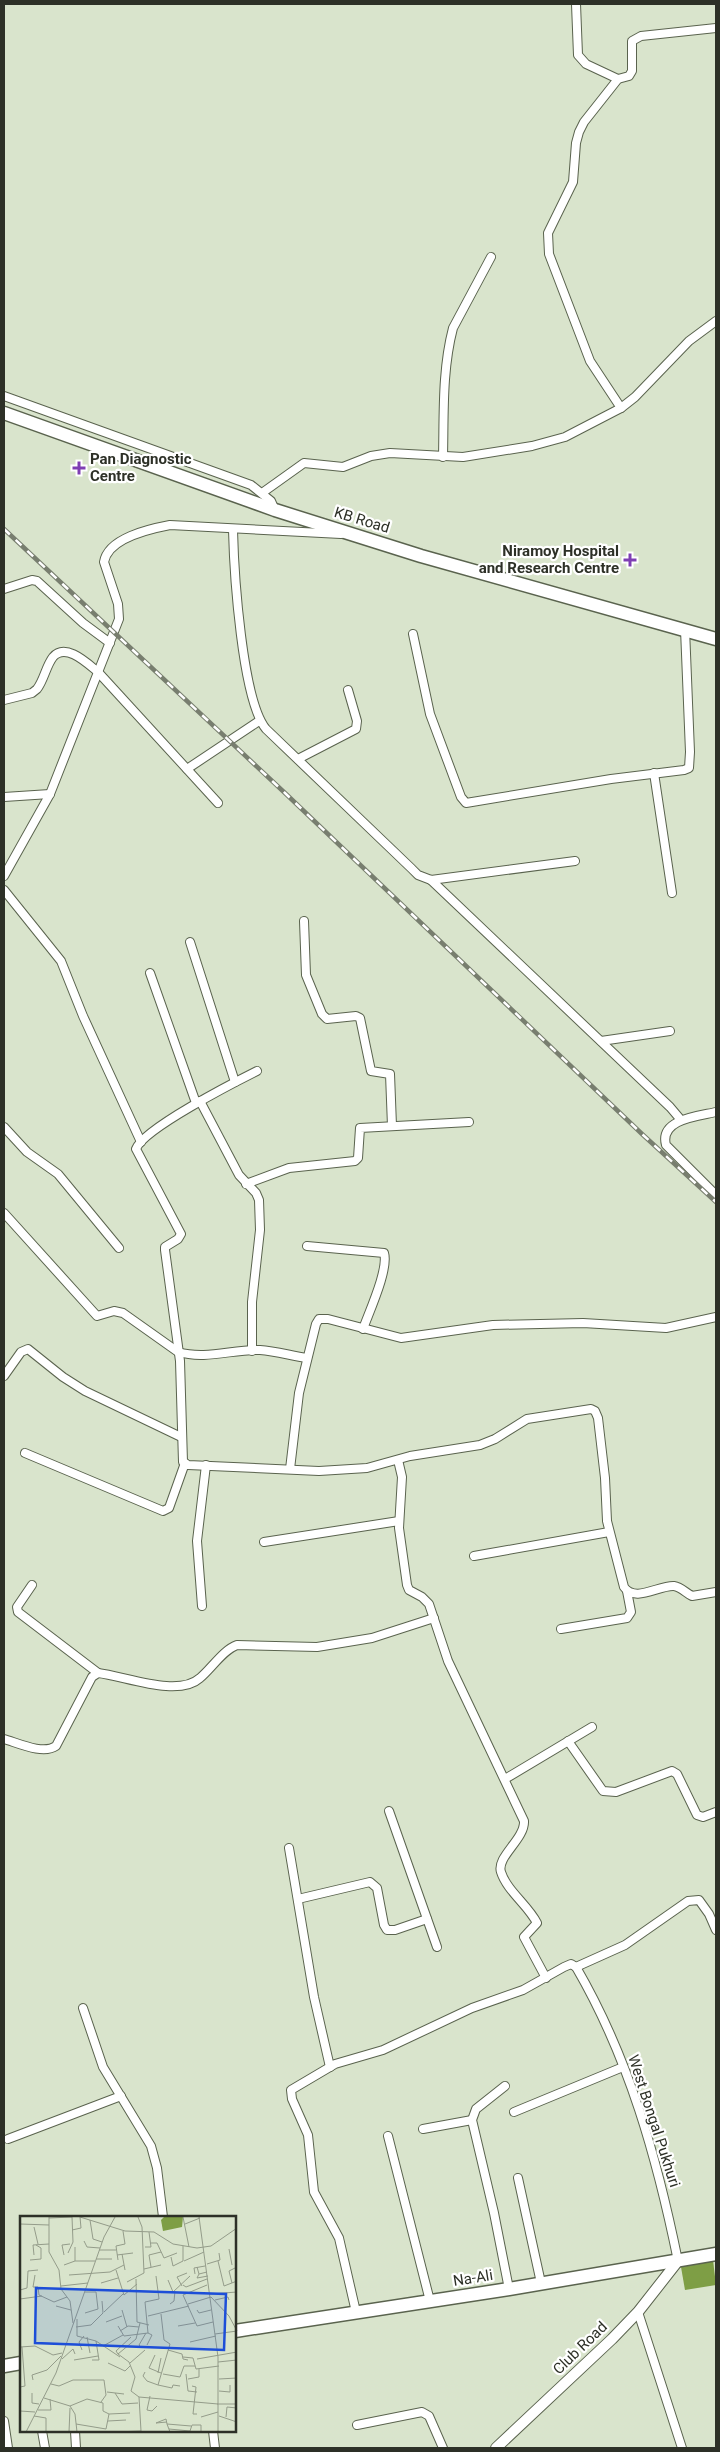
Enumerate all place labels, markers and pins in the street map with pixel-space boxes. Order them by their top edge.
place label: Pan Diagnostic Centre [90,450,192,485]
marker: Pan Diagnostic Centre [72,461,86,475]
place label: Niramoy Hospital and Research Centre [479,542,619,577]
marker: Niramoy Hospital and Research Centre [623,553,637,567]

